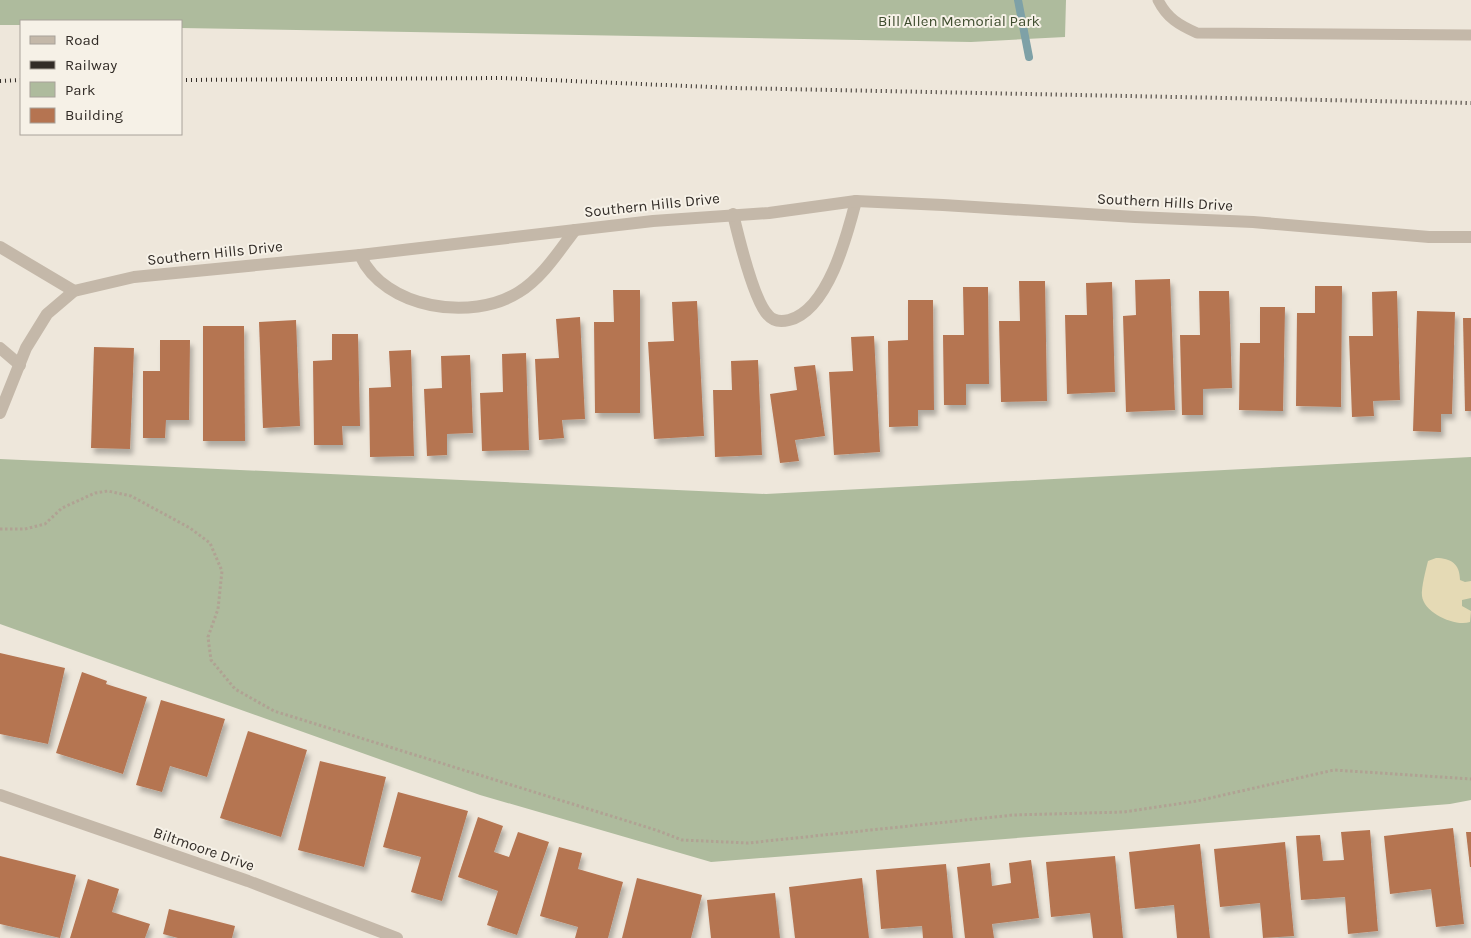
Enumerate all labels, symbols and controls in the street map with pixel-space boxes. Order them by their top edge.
park label: Bill Allen Memorial Park [878,12,1040,30]
legend [20,20,182,135]
text: Road [65,31,100,49]
text: Railway [65,56,117,74]
text: Park [65,81,95,99]
text: Building [65,106,123,124]
street label: Southern Hills Drive [583,189,721,221]
street label: Southern Hills Drive [1097,189,1233,215]
street label: Southern Hills Drive [146,237,284,269]
street label: Biltmoore Drive [151,823,257,875]

